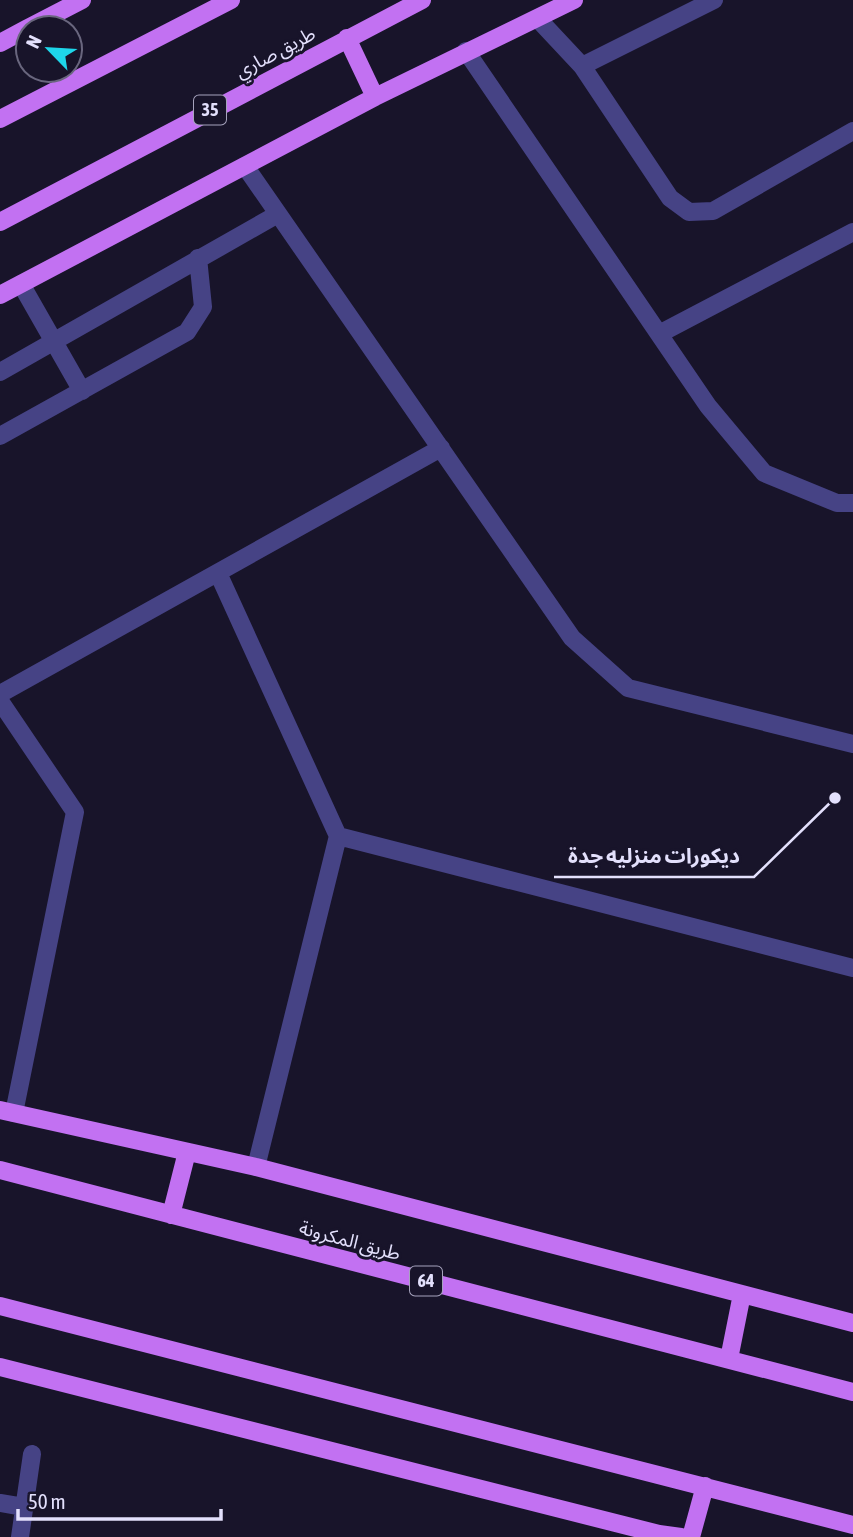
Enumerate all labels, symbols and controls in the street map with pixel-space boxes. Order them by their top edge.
north arrow [14,14,84,84]
street label: طريق صاري [231,22,321,86]
text: N [21,32,46,52]
road number: 35 [194,96,226,124]
callout: ديكورات منزليه جدة [554,835,754,877]
text: ديكورات منزليه جدة [568,843,740,868]
street label: طريق المكرونة [297,1216,403,1265]
road number: 64 [410,1266,442,1296]
scale bar [18,1478,220,1522]
text: 50 m [28,1489,66,1513]

